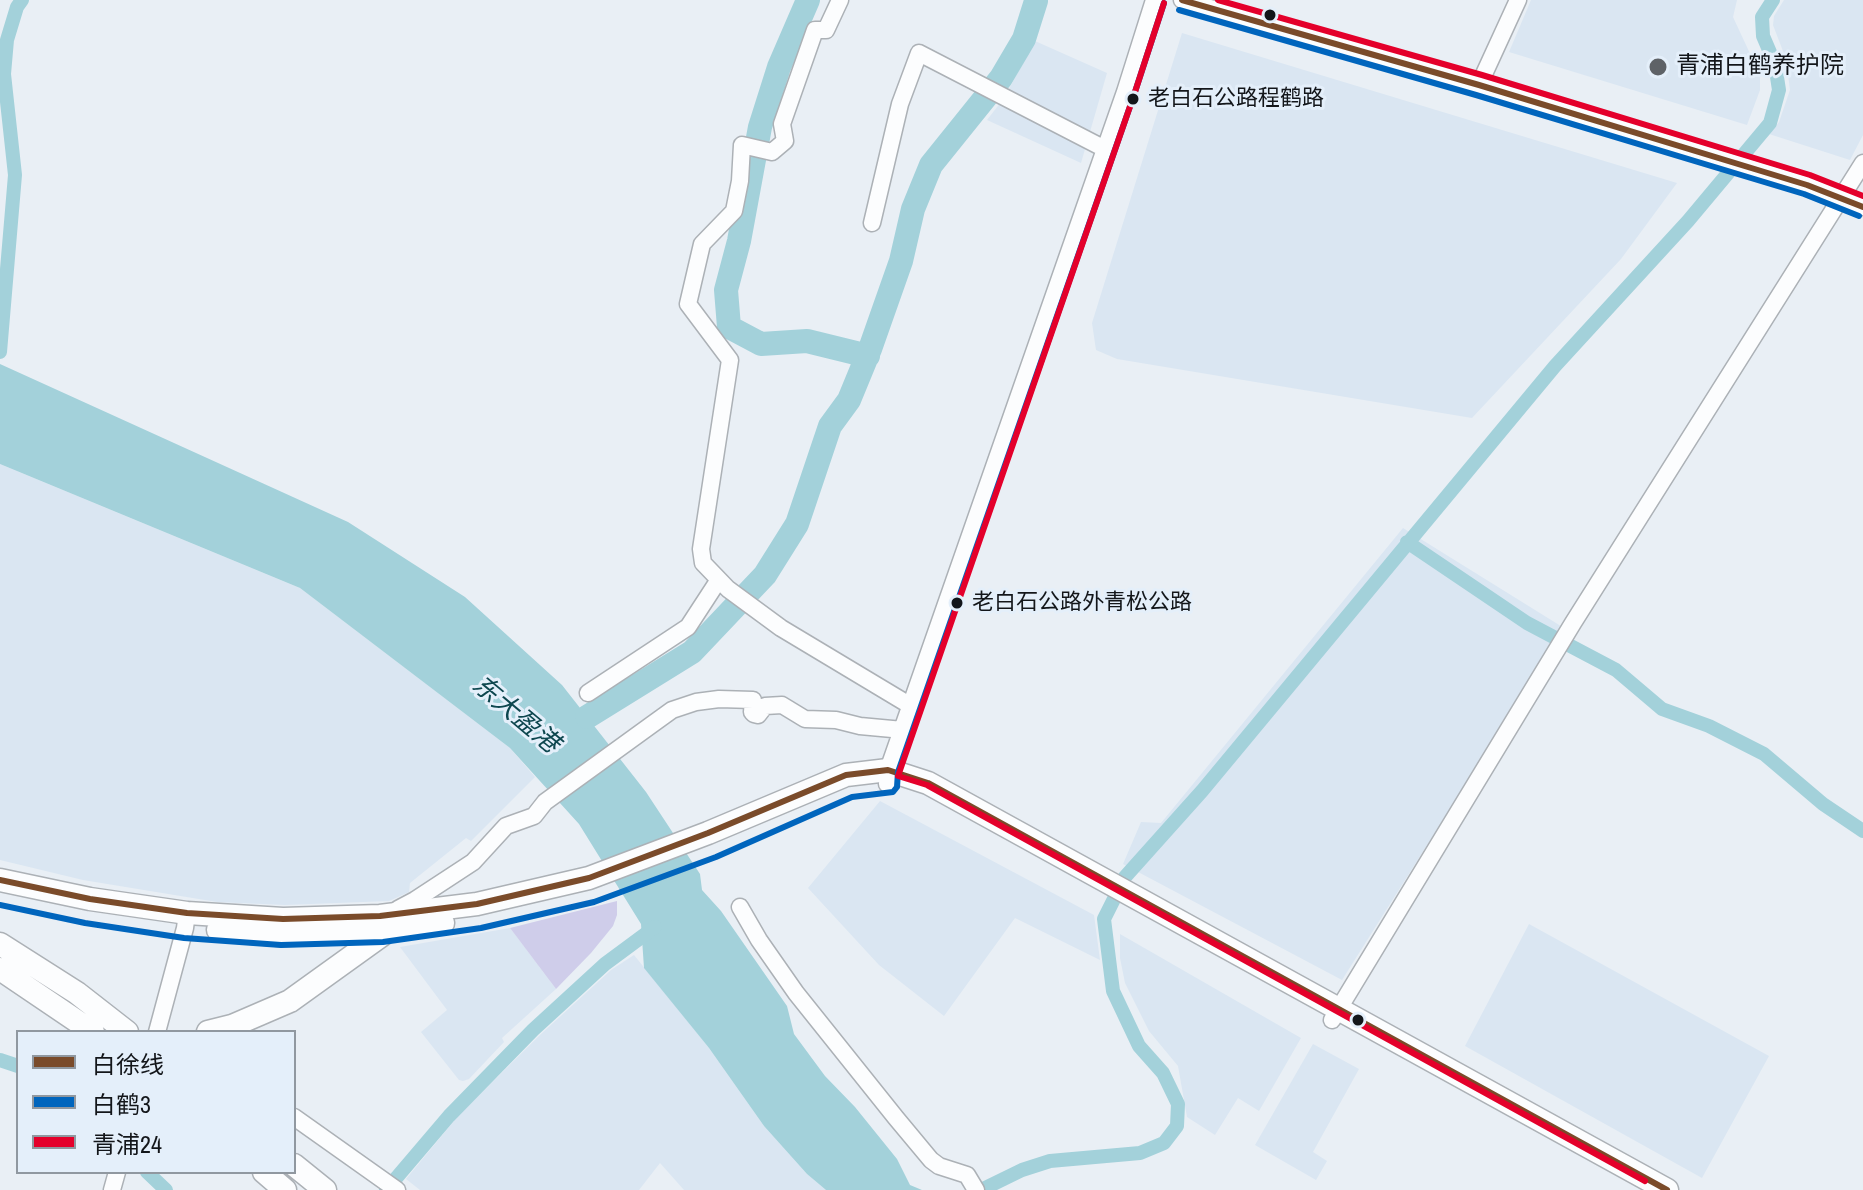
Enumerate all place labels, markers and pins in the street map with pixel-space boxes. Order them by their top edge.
unlabelled marker [1262,7,1278,23]
place label: 青浦白鹤养护院 [1676,53,1844,81]
marker: 青浦白鹤养护院 [1647,56,1669,78]
place label: 老白石公路程鹤路 [1148,86,1324,112]
marker: 老白石公路程鹤路 [1125,91,1141,107]
place label: 老白石公路外青松公路 [972,590,1192,616]
marker: 老白石公路外青松公路 [949,595,965,611]
unlabelled marker [1350,1012,1366,1028]

